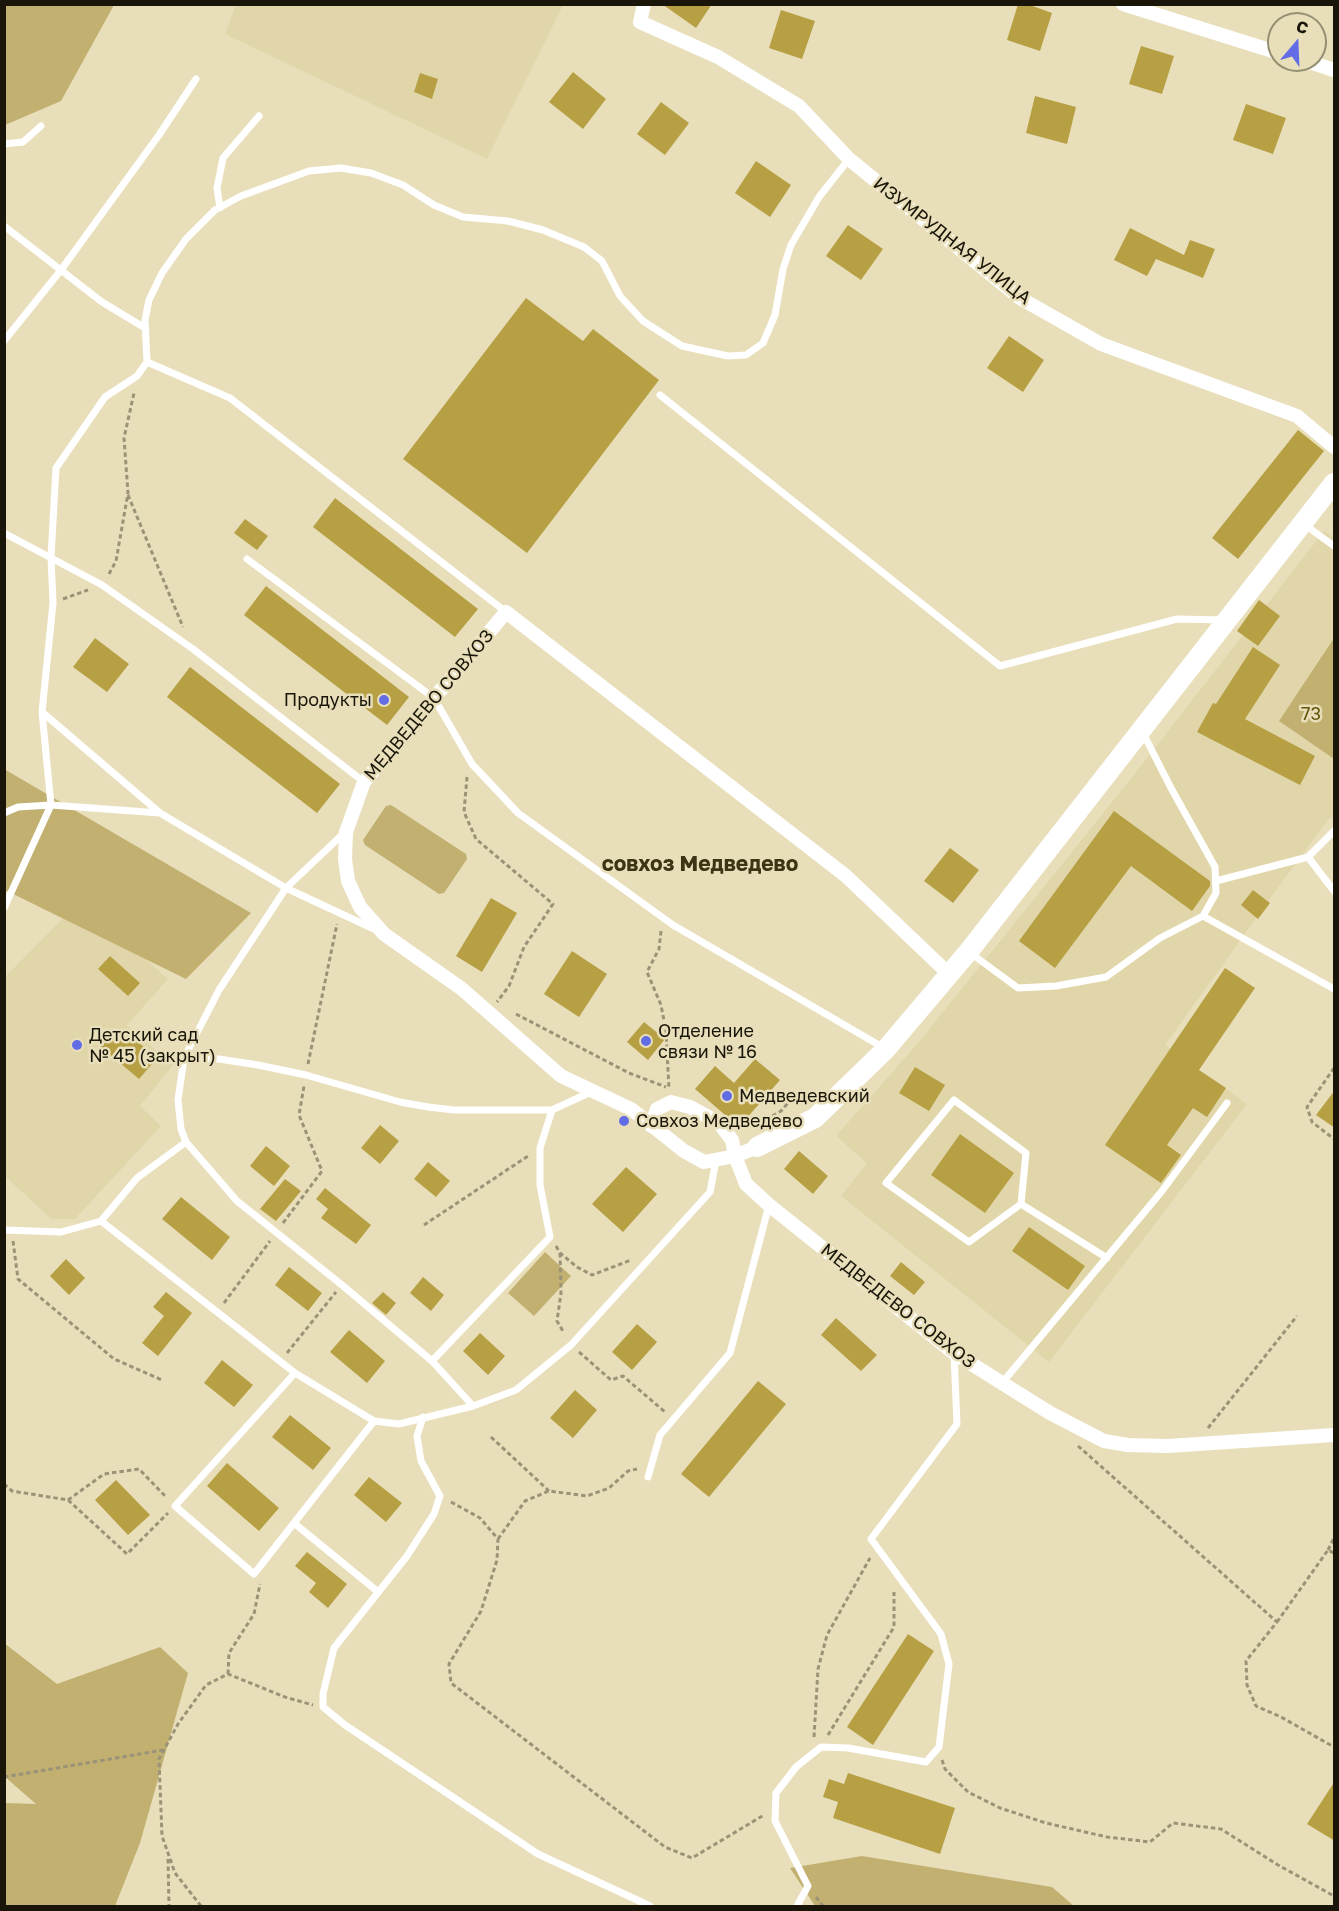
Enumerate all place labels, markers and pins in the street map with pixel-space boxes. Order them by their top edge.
place label: Продукты [284,689,372,711]
marker: Продукты [377,693,391,707]
place label: Отделение связи № 16 [658,1020,757,1062]
place label: Детский сад № 45 (закрыт) [89,1024,216,1066]
marker: Отделение связи № 16 [639,1034,653,1048]
marker: Детский сад № 45 (закрыт) [70,1038,84,1052]
place label: Медведевский [739,1085,870,1107]
marker: Медведевский [720,1089,734,1103]
place label: Совхоз Медведево [636,1110,803,1132]
marker: Совхоз Медведево [617,1114,631,1128]

